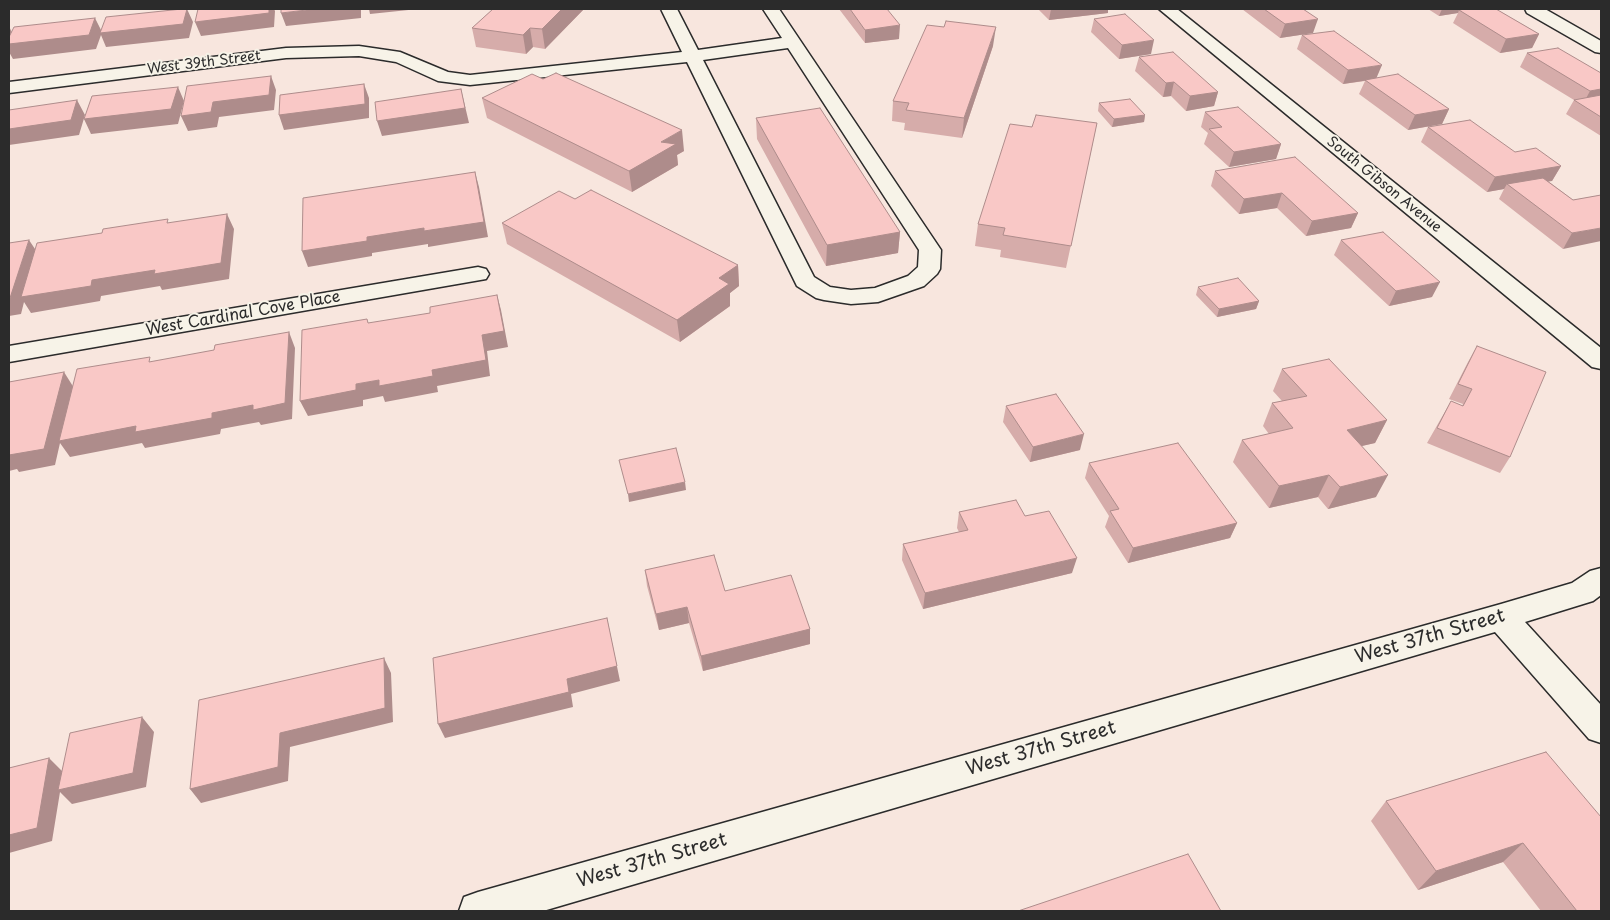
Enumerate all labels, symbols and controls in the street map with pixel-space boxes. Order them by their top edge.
street label: West 39th Street [146,48,262,78]
street label: South Gibson Avenue [1323,134,1445,236]
street label: West Cardinal Cove Place [144,287,342,341]
street label: West 37th Street [1352,605,1508,669]
street label: West 37th Street [963,717,1119,781]
street label: West 37th Street [574,829,730,893]

